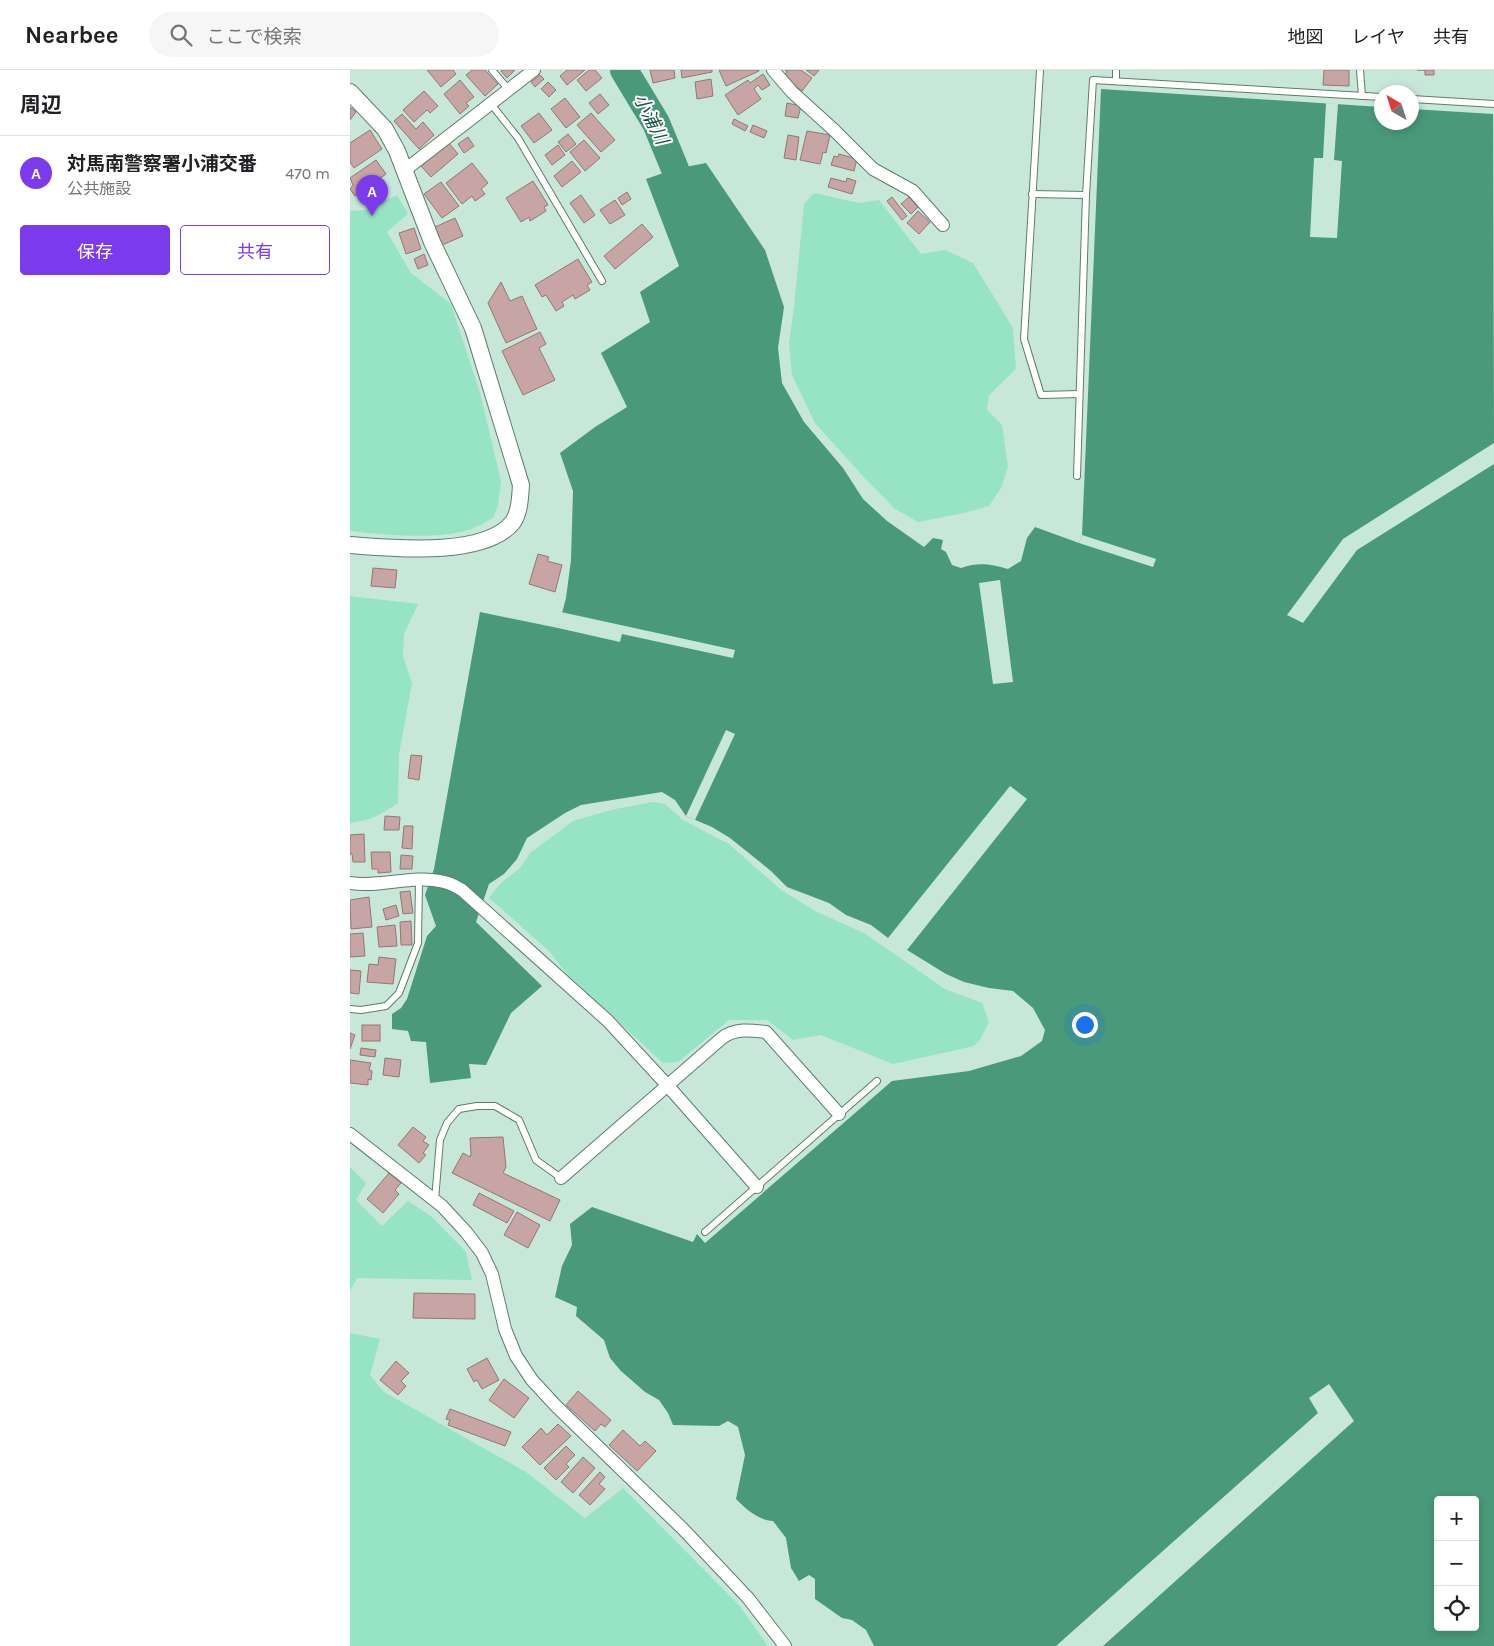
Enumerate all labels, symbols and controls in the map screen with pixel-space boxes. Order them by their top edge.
search box [149,12,499,57]
text: Nearbee [25,21,119,49]
icon: search [167,21,195,49]
text: ここで検索 [207,26,302,48]
text: 地図 [1288,26,1324,48]
text: レイヤ [1352,26,1405,48]
text: 共有 [1433,26,1469,48]
north arrow [1374,85,1419,130]
water label: 小浦川 [629,90,674,150]
text: 周辺 [20,93,62,117]
text: 対馬南警察署小浦交番 [67,153,257,175]
text: A [31,164,41,183]
text: 470 m [285,164,330,183]
pin: A [356,175,388,216]
text: 公共施設 [67,179,131,198]
button: 保存 [20,225,170,275]
button: 共有 [180,225,330,275]
your location [1072,1012,1098,1038]
map controls [1434,1496,1479,1631]
button: + [1434,1496,1479,1541]
button: − [1434,1541,1479,1586]
button: locate [1434,1586,1479,1631]

